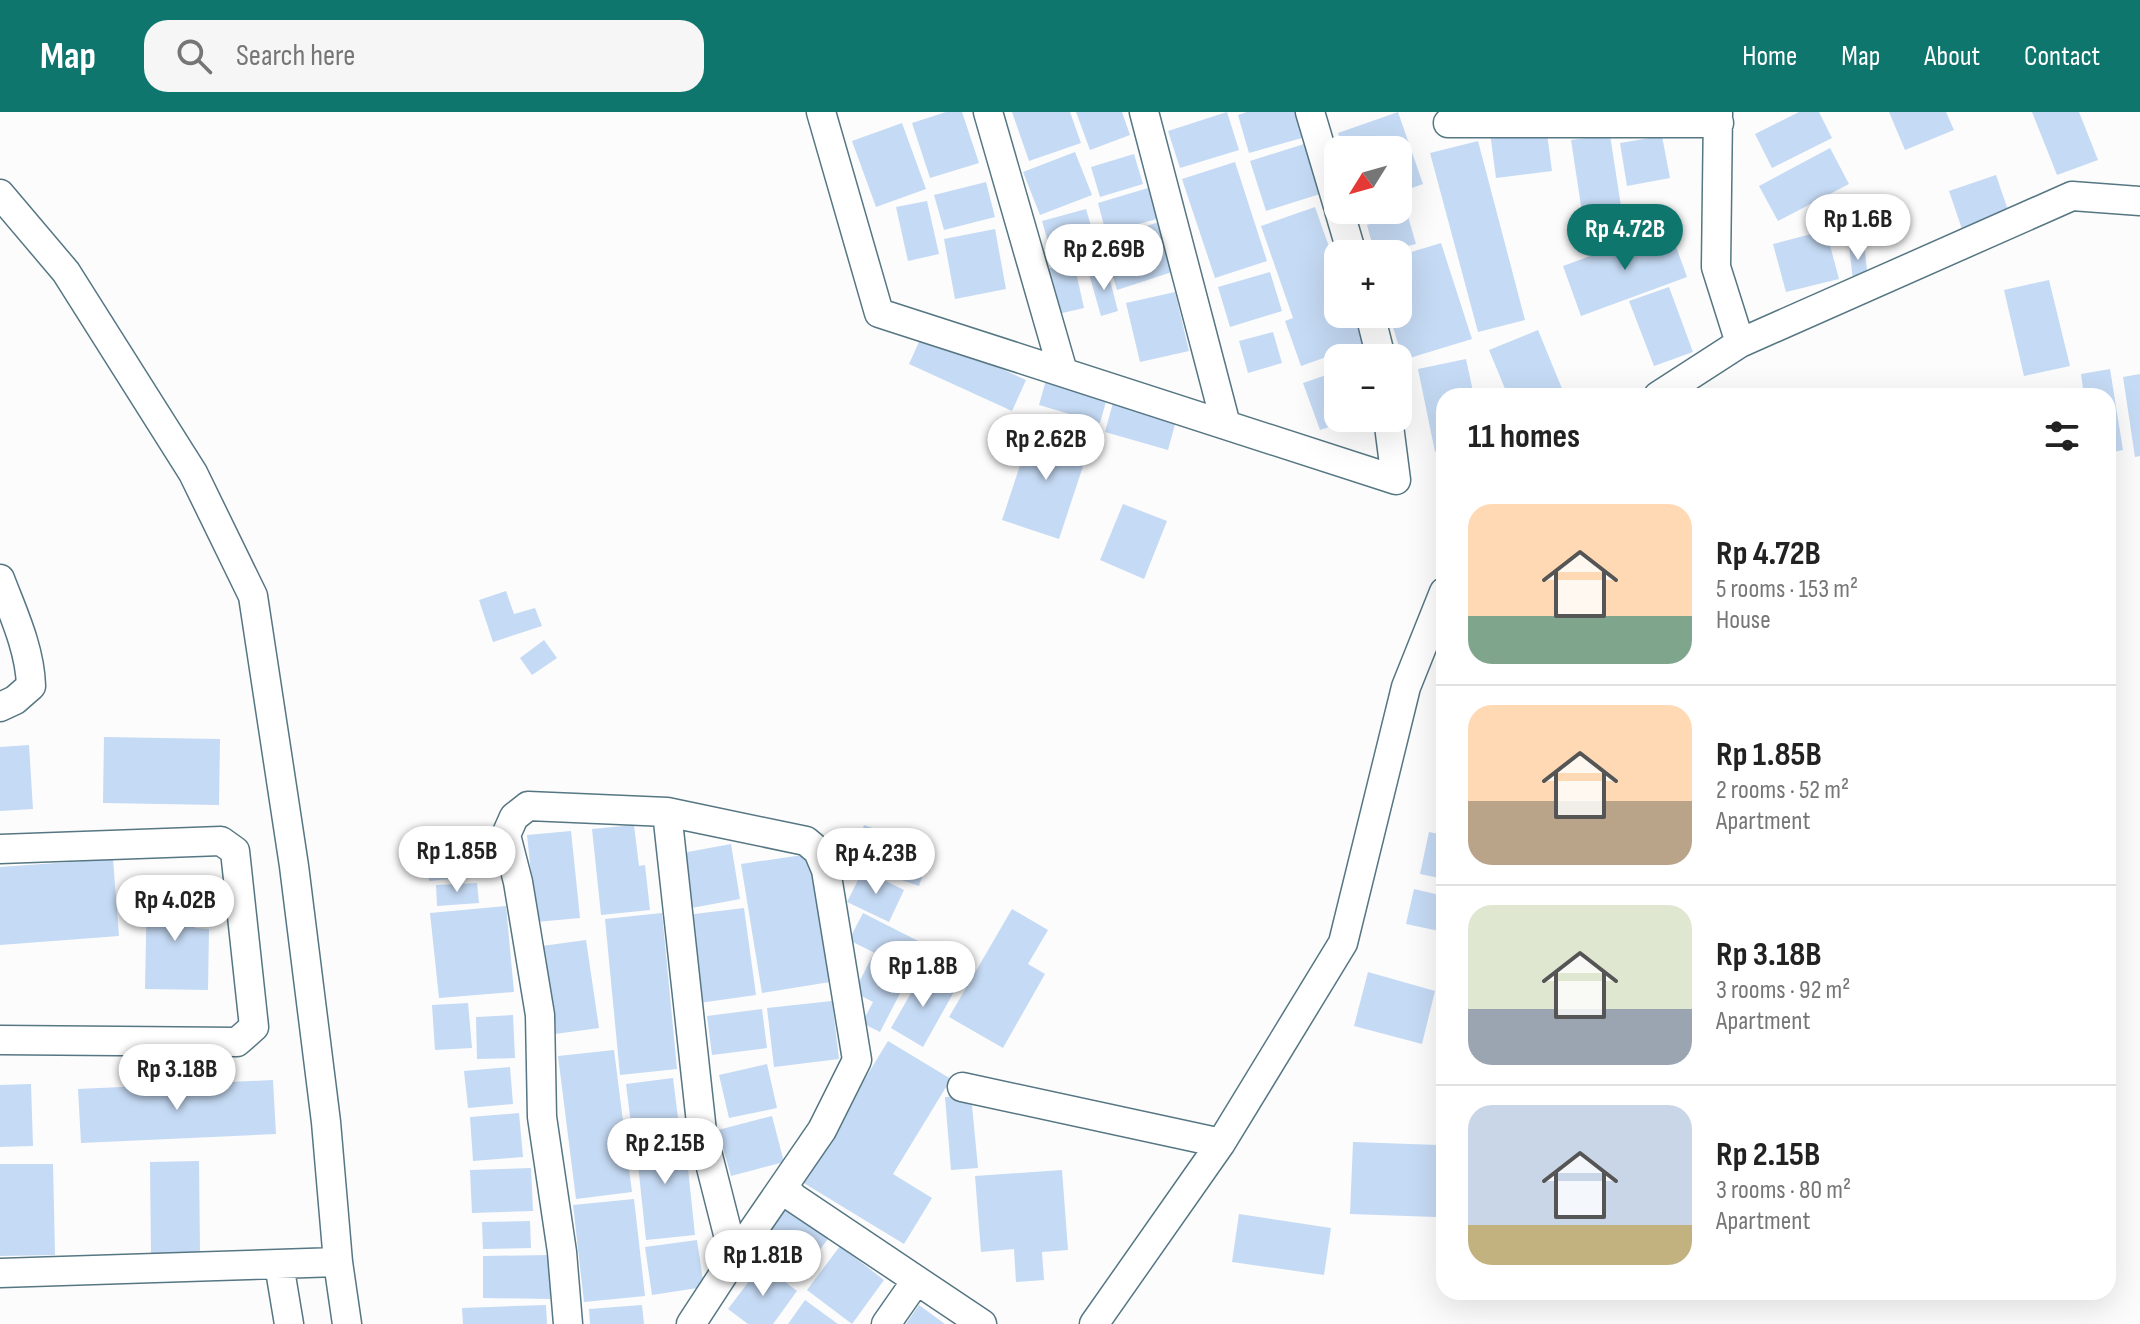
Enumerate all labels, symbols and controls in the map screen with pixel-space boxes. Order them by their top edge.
search box [144,20,704,92]
text: Map [40,34,96,79]
icon: search [172,34,216,78]
text: Search here [236,38,355,74]
text: Home [1742,40,1797,73]
text: Map [1841,40,1880,73]
text: About [1924,40,1980,73]
text: Contact [2024,40,2100,73]
north arrow [1324,136,1412,224]
map controls [1324,136,1412,432]
pin: Rp 1.6B [1784,194,1932,262]
pin: Rp 4.72B [1542,204,1708,272]
text: Rp 1.6B [1824,204,1892,235]
text: Rp 4.72B [1585,214,1665,245]
pin: Rp 2.69B [1021,224,1187,292]
text: Rp 2.69B [1063,234,1145,265]
button: + [1324,240,1412,328]
button: − [1324,344,1412,432]
pin: Rp 2.62B [963,414,1129,482]
icon: filters [2040,414,2084,458]
text: 11 homes [1468,416,1580,457]
text: Rp 2.62B [1006,424,1087,455]
text: Rp 4.72B [1716,533,1821,574]
icon: home [1532,536,1628,632]
text: 5 rooms · 153 m² [1716,574,1858,605]
text: House [1716,605,1771,636]
text: Rp 1.85B [1716,734,1822,775]
icon: home [1532,737,1628,833]
text: 2 rooms · 52 m² [1716,775,1849,806]
text: Apartment [1716,806,1810,837]
pin: Rp 1.85B [374,826,540,894]
pin: Rp 4.23B [793,828,959,896]
text: Rp 1.85B [417,836,497,867]
text: Rp 4.23B [835,838,917,869]
pin: Rp 4.02B [92,875,258,943]
text: Rp 4.02B [134,885,216,916]
text: Rp 3.18B [1716,934,1821,975]
icon: home [1532,937,1628,1033]
pin: Rp 1.8B [849,941,997,1009]
text: Rp 1.8B [888,951,958,982]
text: 3 rooms · 92 m² [1716,975,1850,1006]
text: Apartment [1716,1006,1810,1037]
pin: Rp 3.18B [94,1044,260,1112]
text: Rp 3.18B [137,1054,217,1085]
pin: Rp 2.15B [582,1118,748,1186]
text: Rp 2.15B [625,1128,705,1159]
text: Rp 2.15B [1716,1134,1820,1175]
icon: home [1532,1137,1628,1233]
text: 3 rooms · 80 m² [1716,1175,1851,1206]
text: Apartment [1716,1206,1810,1237]
pin: Rp 1.81B [680,1230,846,1298]
text: Rp 1.81B [723,1240,803,1271]

